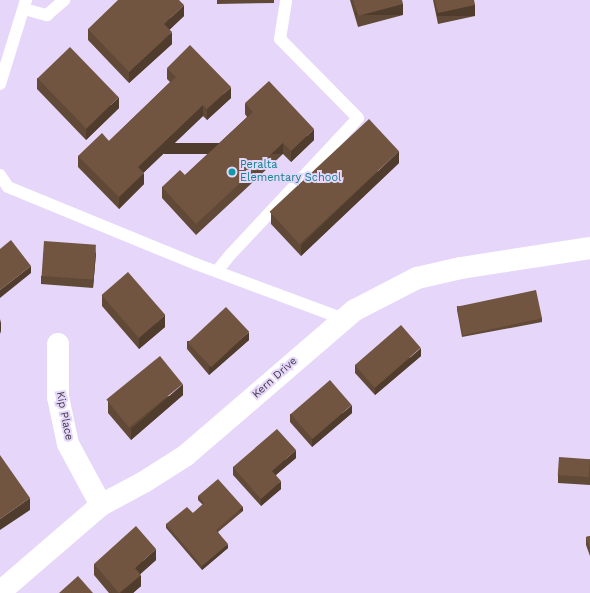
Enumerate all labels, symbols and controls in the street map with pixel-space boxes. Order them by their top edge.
place label: Peralta Elementary School [240,159,342,185]
marker: Peralta Elementary School [227,167,237,177]
street label: Kern Drive [250,355,300,401]
street label: Kip Place [53,390,75,442]

